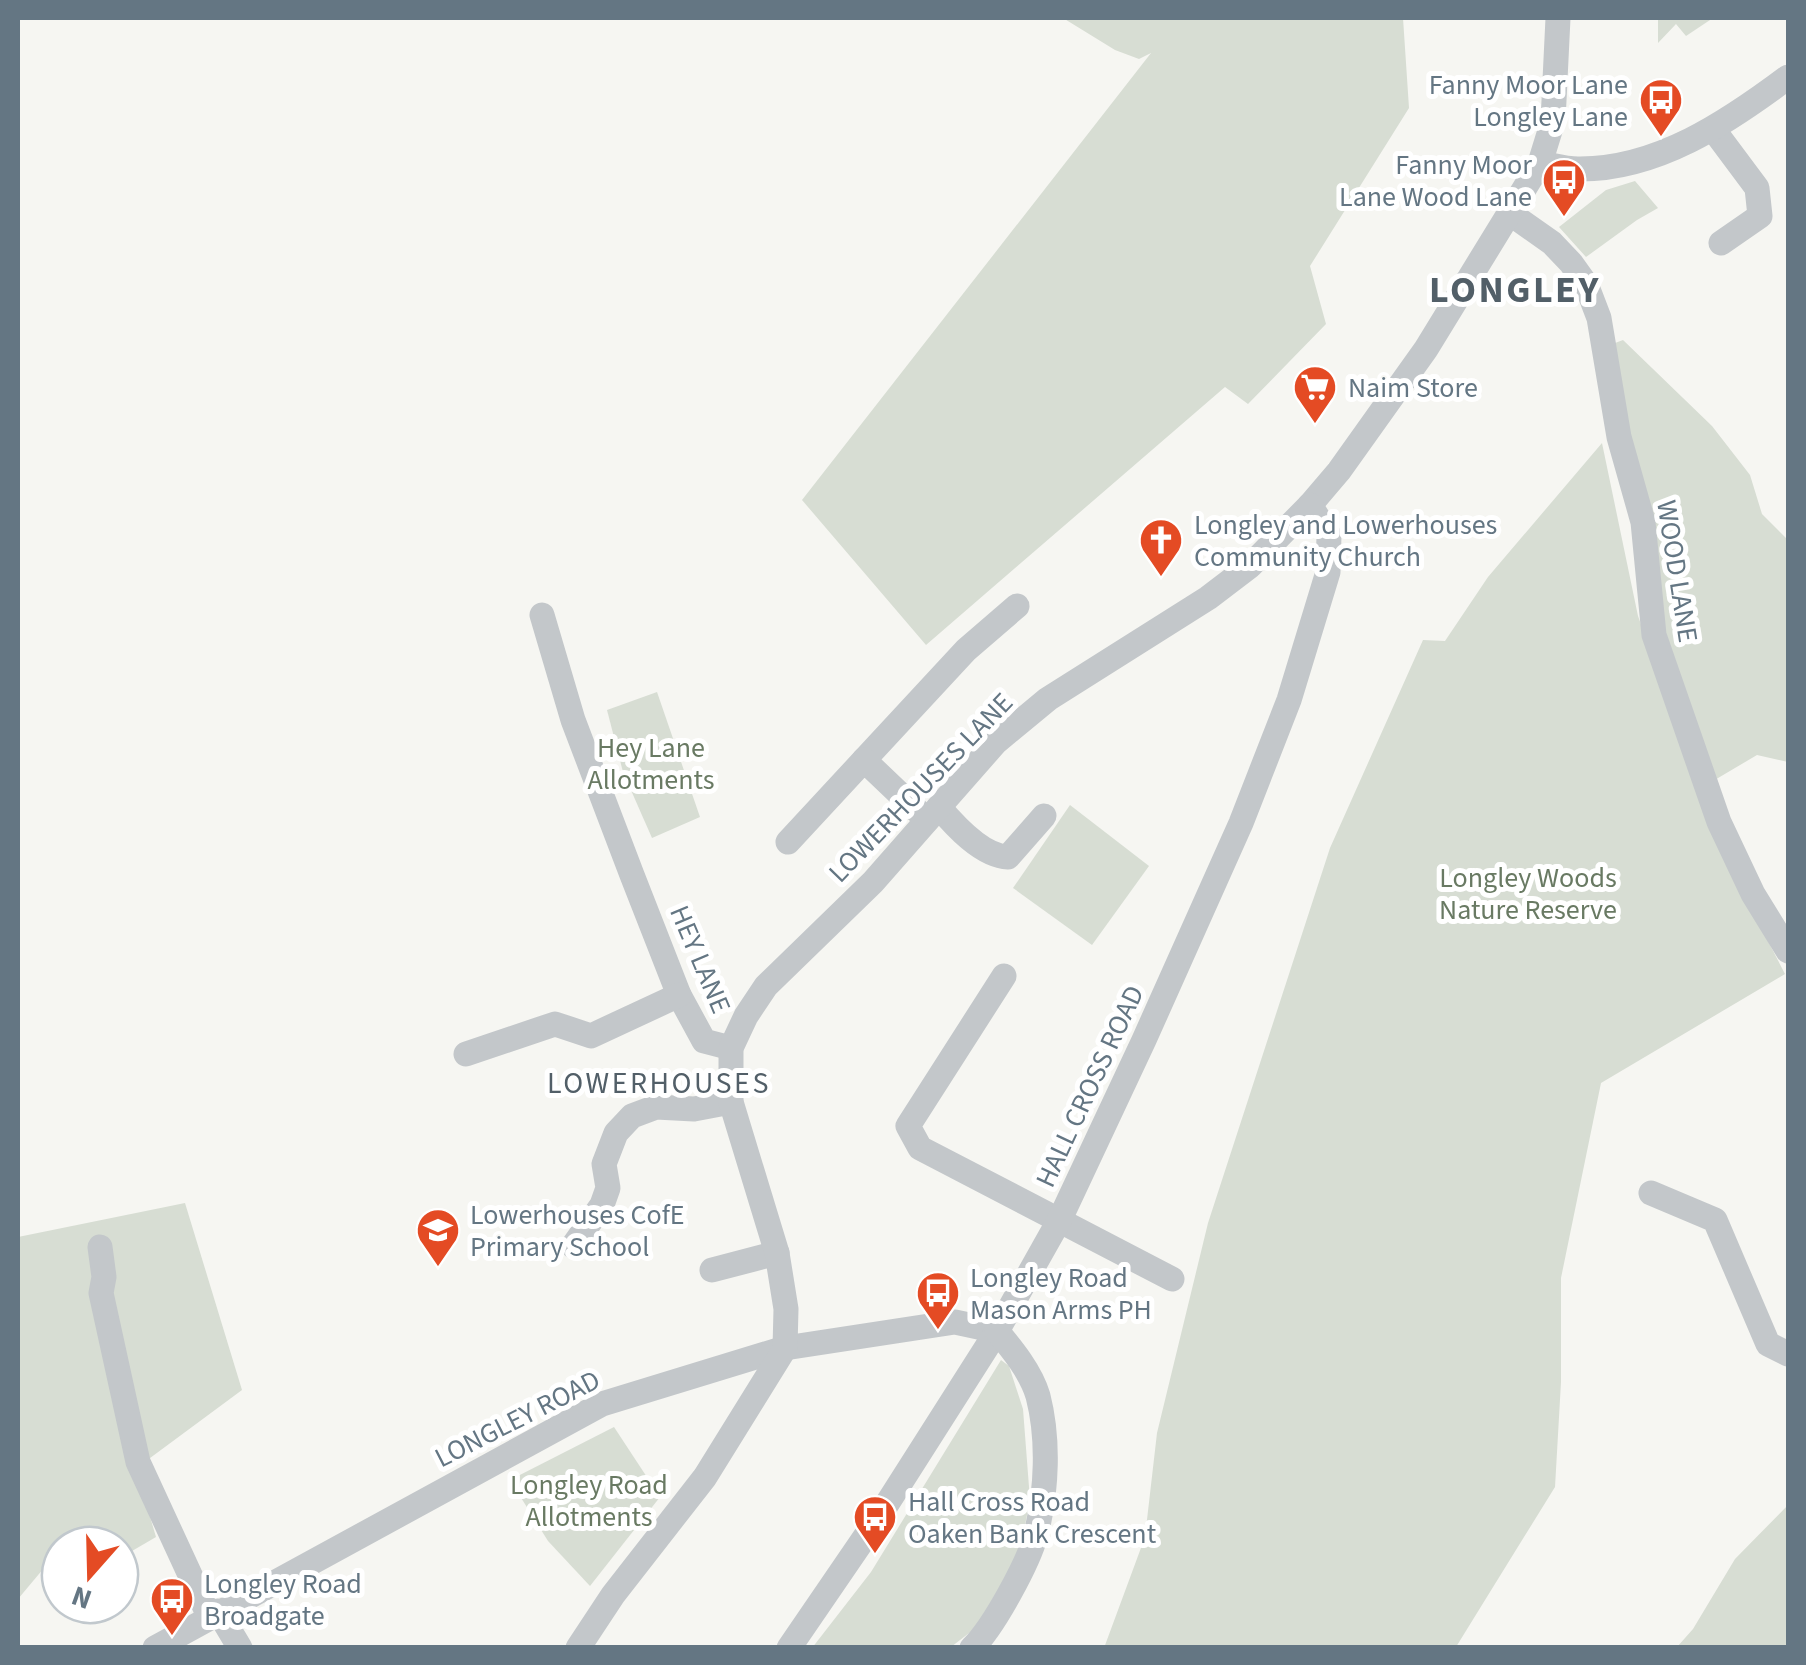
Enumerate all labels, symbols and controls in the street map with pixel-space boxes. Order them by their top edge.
place label: Fanny Moor Lane Longley Lane [1429,65,1628,137]
bus stop icon: Fanny Moor Lane Longley Lane [1638,77,1684,138]
place label: Fanny Moor Lane Wood Lane [1339,145,1532,217]
bus stop icon: Fanny Moor Lane Wood Lane [1541,157,1587,218]
district label: LONGLEY [1429,263,1601,317]
supermarket icon: Naim Store [1292,364,1338,425]
place label: Naim Store [1348,368,1478,408]
street label: WOOD LANE [1646,497,1708,645]
place label: Longley and Lowerhouses Community Church [1194,505,1497,577]
church icon: Longley and Lowerhouses Community Church [1138,517,1184,578]
street label: LOWERHOUSES LANE [819,684,1022,892]
park label: Hey Lane Allotments [588,728,714,800]
park label: Longley Woods Nature Reserve [1439,858,1617,930]
street label: HEY LANE [659,899,741,1020]
street label: HALL CROSS ROAD [1026,979,1154,1194]
district label: LOWERHOUSES [547,1062,771,1105]
place label: Lowerhouses CofE Primary School [470,1195,685,1267]
school or university icon: Lowerhouses CofE Primary School [415,1207,461,1268]
place label: Longley Road Mason Arms PH [970,1258,1152,1330]
bus stop icon: Longley Road Mason Arms PH [915,1270,961,1331]
street label: LONGLEY ROAD [428,1360,607,1478]
park label: Longley Road Allotments [510,1465,668,1537]
place label: Hall Cross Road Oaken Bank Crescent [908,1482,1157,1554]
bus stop icon: Hall Cross Road Oaken Bank Crescent [852,1494,898,1555]
north arrow [40,1525,140,1625]
place label: Longley Road Broadgate [204,1564,362,1636]
text: N [66,1576,97,1620]
bus stop icon: Longley Road Broadgate [149,1576,195,1637]

